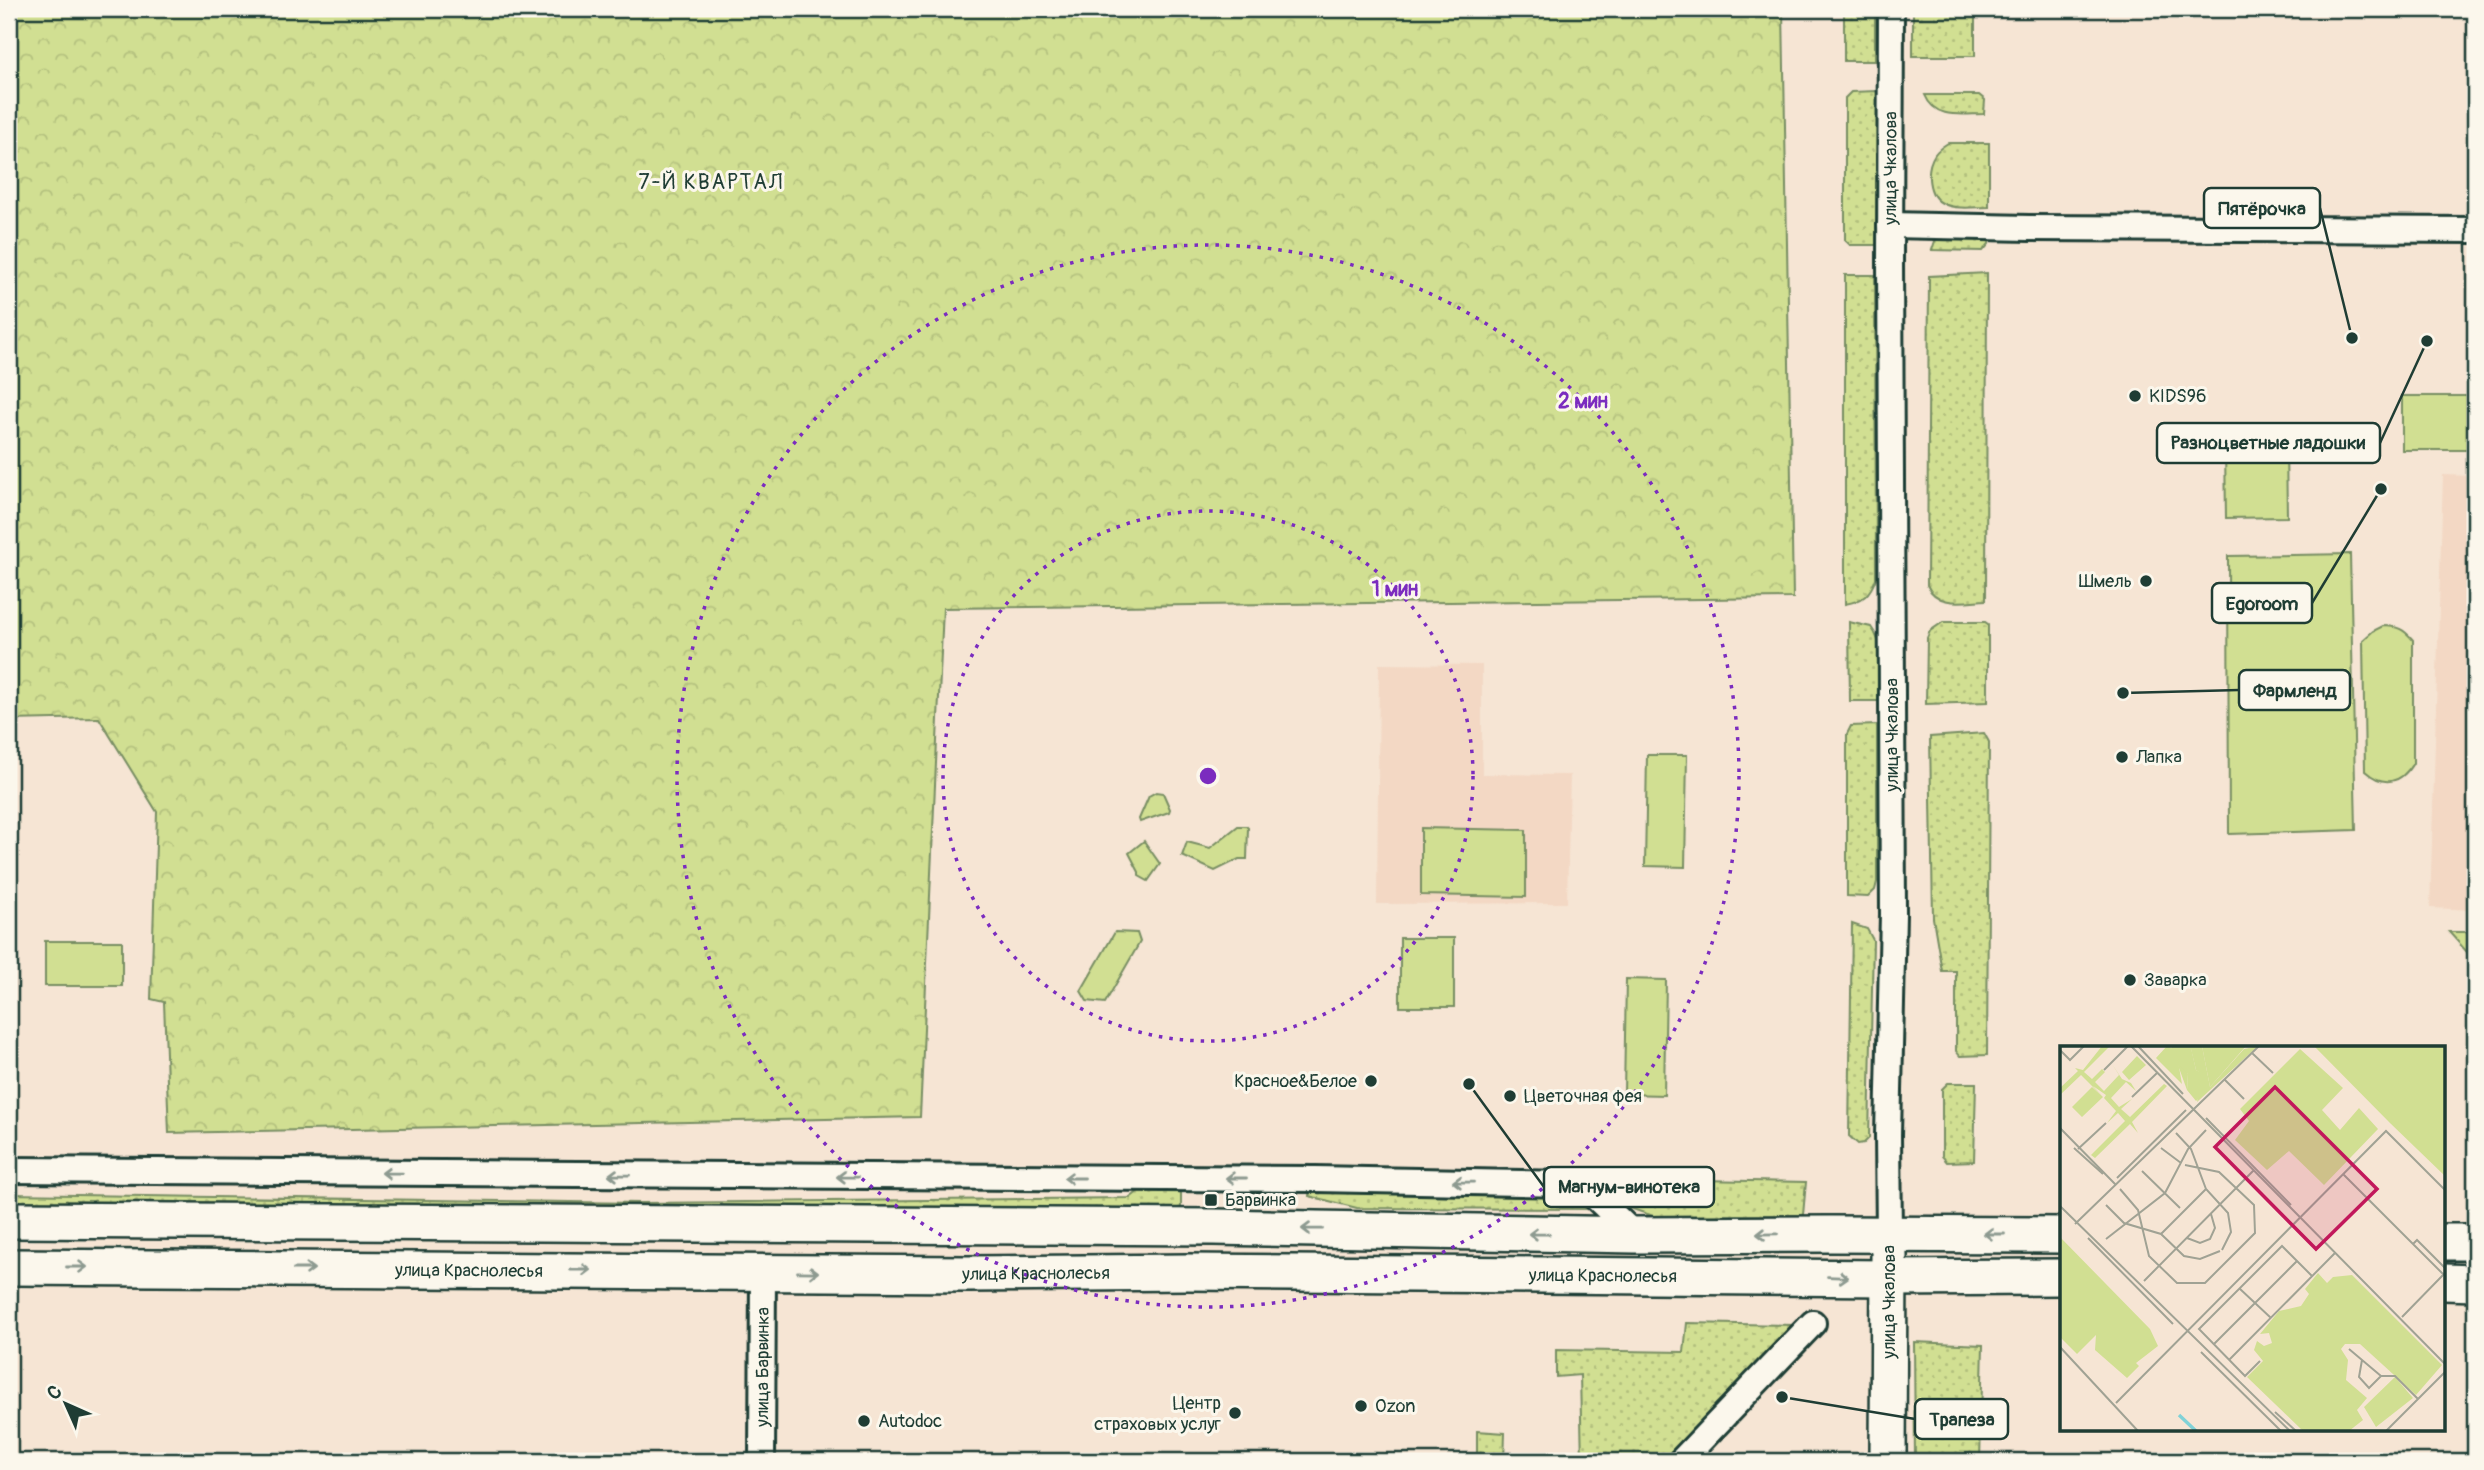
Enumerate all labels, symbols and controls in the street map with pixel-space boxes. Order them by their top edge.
street label: улица Чкалова [1879,111,1902,226]
district label: 7-Й КВАРТАЛ [638,169,784,196]
callout: Пятёрочка [2204,188,2320,228]
text: Пятёрочка [2218,197,2306,221]
place label: KIDS96 [2149,385,2206,408]
text: 2 мин [1558,388,1608,415]
marker: KIDS96 [2127,388,2143,404]
callout: Разноцветные ладошки [2157,423,2380,463]
text: Разноцветные ладошки [2171,431,2366,455]
place label: Шмель [2079,570,2132,593]
marker: Шмель [2138,573,2154,589]
text: 1 мин [1372,576,1418,603]
callout: Egoroom [2212,583,2312,623]
text: Egoroom [2226,592,2298,616]
callout: Фармленд [2239,670,2350,710]
street label: улица Чкалова [1881,678,1904,793]
text: Фармленд [2252,679,2337,703]
place label: Лапка [2135,746,2182,769]
marker: Лапка [2114,749,2130,765]
centre of rings [1196,764,1220,788]
place label: Заварка [2144,969,2207,992]
marker: Заварка [2122,972,2138,988]
inset map [2060,1046,2446,1432]
place label: Красное&Белое [1234,1070,1357,1093]
marker: Красное&Белое [1363,1073,1379,1089]
place label: Цветочная фея [1524,1085,1642,1108]
marker: Цветочная фея [1502,1088,1518,1104]
one-way arrow [380,1166,403,1180]
callout: Магнум-винотека [1544,1167,1714,1207]
one-way arrow [608,1168,631,1182]
one-way arrow [835,1170,858,1184]
one-way arrow [1063,1171,1086,1185]
one-way arrow [1224,1172,1247,1185]
one-way arrow [1452,1175,1475,1189]
text: Магнум-винотека [1558,1175,1700,1199]
place label: Барвинка [1225,1189,1296,1212]
marker: Барвинка [1203,1192,1219,1208]
one-way arrow [1300,1222,1323,1236]
one-way arrow [1528,1227,1551,1240]
one-way arrow [1755,1227,1778,1241]
one-way arrow [1983,1227,2006,1241]
street label: улица Чкалова [1878,1245,1901,1360]
street label: улица Краснолесья [394,1258,543,1282]
one-way arrow [65,1260,88,1274]
street label: улица Краснолесья [961,1261,1110,1286]
one-way arrow [293,1262,316,1275]
one-way arrow [569,1263,592,1277]
street label: улица Краснолесья [1528,1263,1677,1288]
one-way arrow [797,1265,820,1279]
one-way arrow [1826,1270,1849,1283]
street label: улица Барвинка [751,1307,774,1428]
north arrow [32,1368,102,1438]
text: С [42,1380,68,1405]
place label: Центр страховых услуг [1094,1392,1221,1436]
place label: Ozon [1375,1395,1415,1418]
marker: Ozon [1353,1398,1369,1414]
callout: Трапеза [1915,1399,2008,1439]
marker: Центр страховых услуг [1227,1405,1243,1421]
text: Трапеза [1928,1408,1995,1432]
place label: Autodoc [878,1410,942,1433]
marker: Autodoc [856,1413,872,1429]

